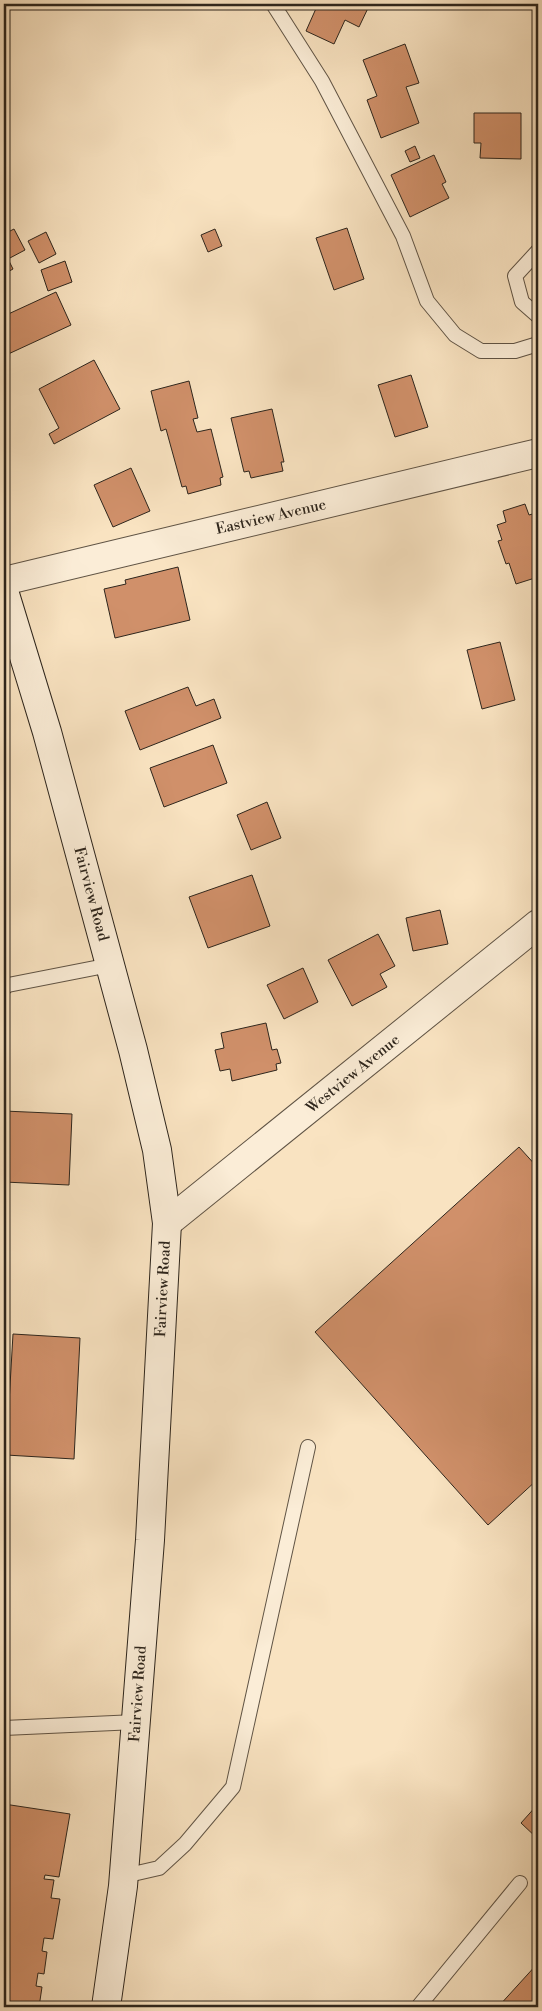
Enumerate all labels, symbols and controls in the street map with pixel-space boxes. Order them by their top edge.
street label: Eastview Avenue [214,495,328,539]
street label: Fairview Road [69,845,113,944]
street label: Westview Avenue [302,1030,404,1118]
street label: Fairview Road [151,1240,175,1338]
street label: Fairview Road [125,1645,151,1743]

